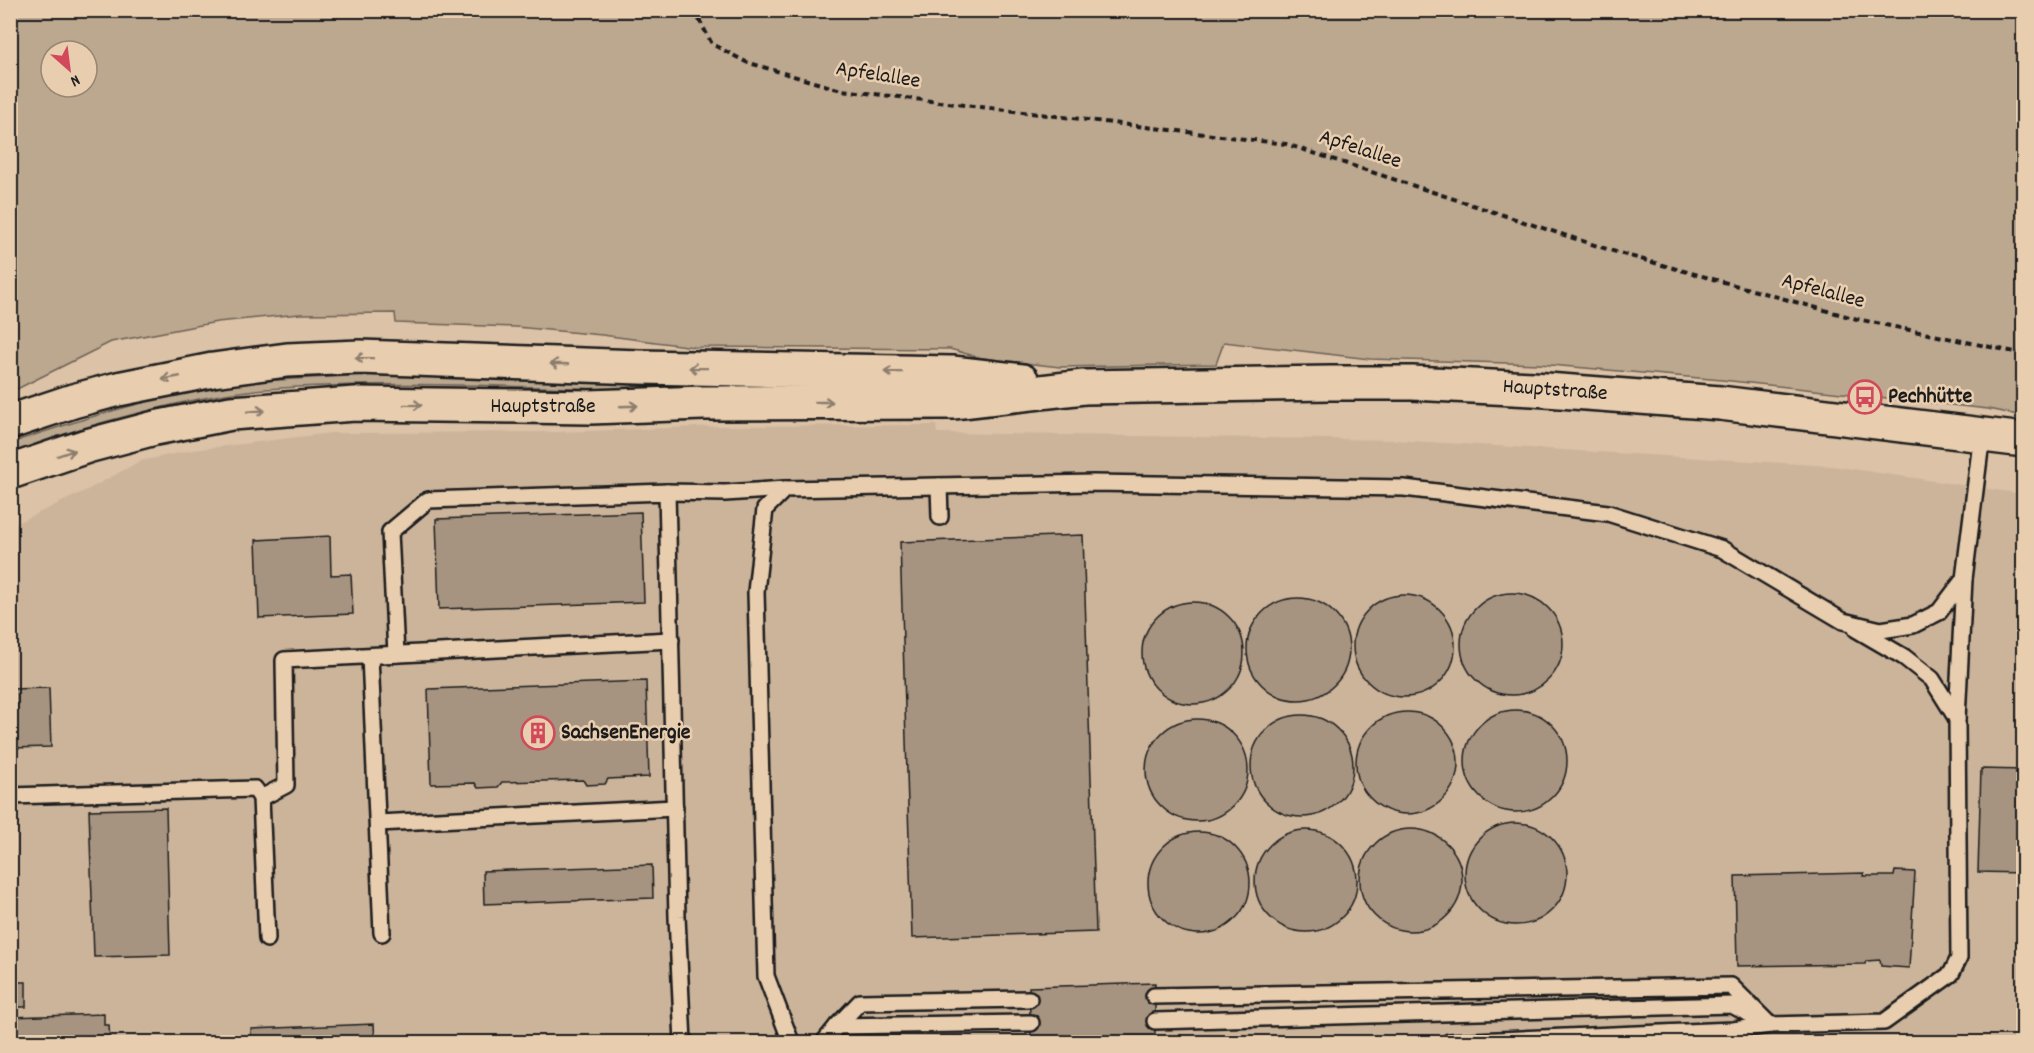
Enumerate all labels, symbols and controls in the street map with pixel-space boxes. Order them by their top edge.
north arrow [39,39,99,99]
street label: Apfelallee [834,54,922,98]
text: N [66,68,84,92]
street label: Apfelallee [1315,122,1405,178]
street label: Apfelallee [1778,266,1868,318]
one-way arrow [355,352,375,364]
one-way arrow [550,359,570,370]
one-way arrow [689,362,709,374]
one-way arrow [884,366,904,378]
street label: Hauptstraße [1501,372,1609,410]
one-way arrow [162,373,181,384]
bus stop icon: Pechhütte [1847,379,1883,415]
place label: Pechhütte [1888,382,1972,413]
street label: Hauptstraße [490,392,596,423]
one-way arrow [813,396,833,408]
one-way arrow [403,400,423,411]
one-way arrow [619,400,638,411]
one-way arrow [245,405,265,416]
one-way arrow [56,447,75,458]
building icon: SachsenEnergie [520,715,556,751]
place label: SachsenEnergie [561,718,691,749]

